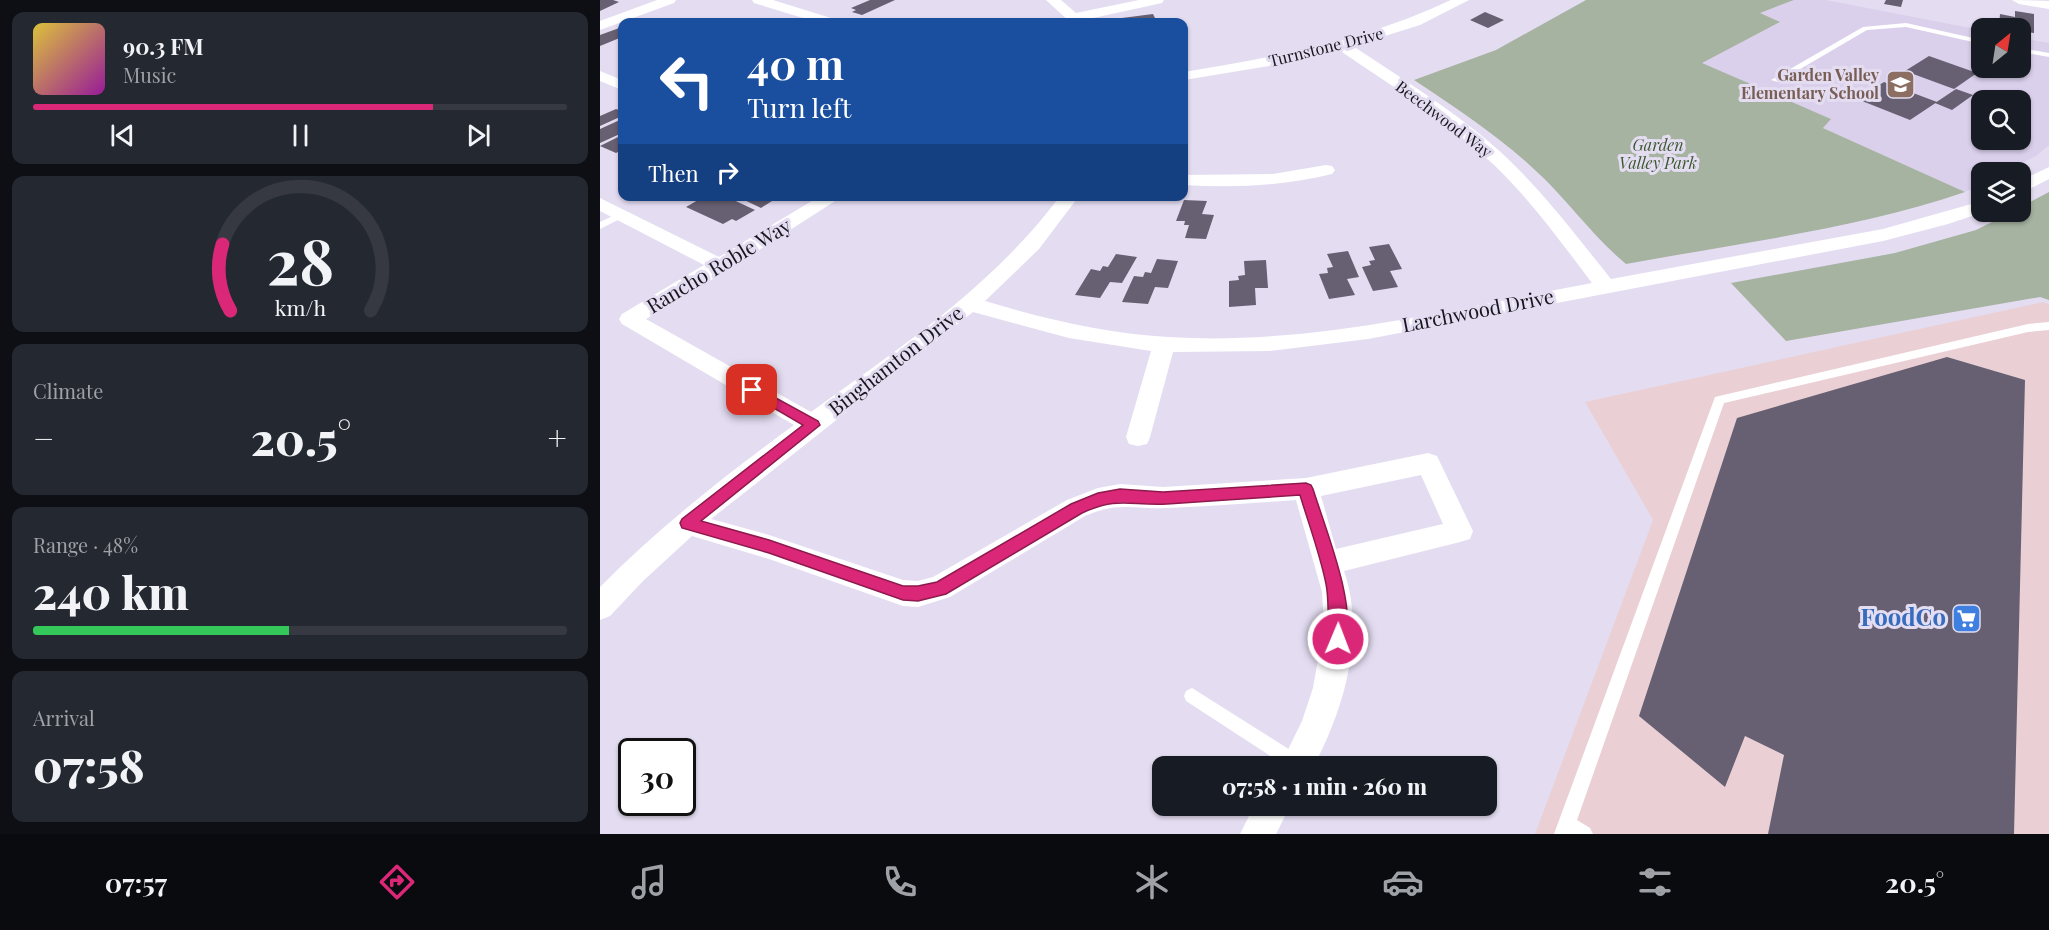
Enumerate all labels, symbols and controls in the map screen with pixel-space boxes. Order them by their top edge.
north arrow [1971,18,2031,78]
map controls [1971,18,2031,222]
street label: Turnstone Drive [1267,22,1385,71]
text: 90.3 FM [123,31,204,61]
text: 40 m [747,35,844,91]
icon: left [648,42,726,120]
text: Music [123,61,176,88]
place label: Garden Valley Elementary School [1741,64,1880,103]
school or university icon: Garden Valley Elementary School [1884,68,1916,100]
street label: Beechwood Way [1392,76,1497,162]
text: Turn left [747,89,851,125]
button: search [1971,90,2031,150]
icon: previous [106,119,139,152]
icon: pause [284,119,317,152]
icon: next [462,119,495,152]
park label: Garden Valley Park [1619,134,1697,173]
icon: right [711,156,744,189]
text: Then [648,158,699,188]
button: layers [1971,162,2031,222]
street label: Rancho Roble Way [641,211,796,319]
text: 28 [266,217,334,301]
street label: Larchwood Drive [1399,282,1556,337]
text: km/h [274,293,326,321]
street label: Binghamton Drive [822,299,968,421]
pin [726,364,777,415]
icon: arrive [735,373,768,406]
text: Climate [33,377,103,404]
text: 20.5° [251,407,351,467]
text: − [33,415,54,459]
text: + [548,415,567,459]
text: Range · 48% [33,531,138,558]
text: 240 km [33,561,189,621]
place label: FoodCo [1861,600,1946,632]
supermarket icon: FoodCo [1951,602,1983,634]
position arrow [1306,607,1370,671]
text: Arrival [33,704,95,731]
text: 07:58 [33,734,145,794]
speed limit sign: 30 [618,738,696,816]
text: 07:58 · 1 min · 260 m [1222,771,1427,801]
icon: directions [376,861,418,903]
icon: music [628,861,670,903]
icon: phone [879,861,921,903]
icon: climate [1131,861,1173,903]
icon: car [1382,861,1424,903]
icon: filters [1634,861,1676,903]
text: 07:57 [105,864,167,900]
text: 20.5° [1885,864,1944,900]

